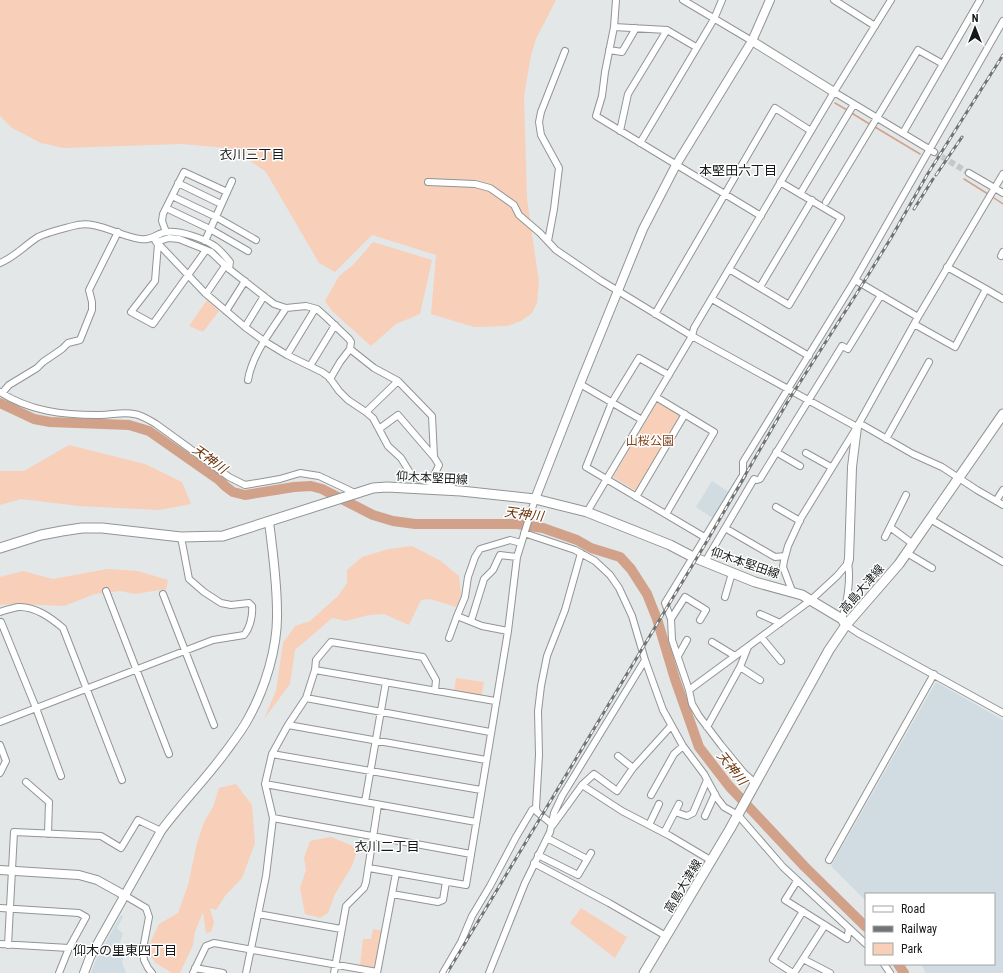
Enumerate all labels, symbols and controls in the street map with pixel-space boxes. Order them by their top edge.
north arrow [955,8,995,48]
text: N [972,12,979,25]
district label: 衣川三丁目 [219,147,285,162]
district label: 本堅田六丁目 [699,163,777,178]
park label: 山桜公園 [626,434,674,448]
water label: 天神川 [190,441,232,478]
street label: 仰木本堅田線 [396,469,468,487]
water label: 天神川 [504,504,546,524]
street label: 仰木本堅田線 [709,545,781,581]
street label: 高島大津線 [837,562,887,616]
water label: 天神川 [714,748,751,789]
district label: 衣川二丁目 [354,839,420,854]
street label: 高島大津線 [662,857,704,915]
legend [865,893,995,965]
text: Road [901,902,925,916]
text: Railway [901,922,937,936]
text: Park [901,942,923,956]
district label: 仰木の里東四丁目 [73,943,177,958]

